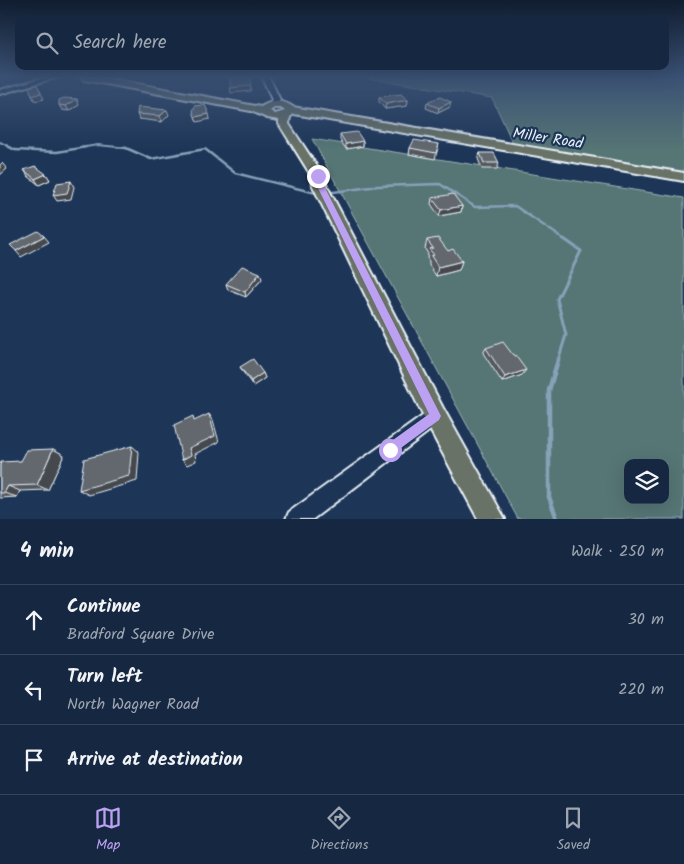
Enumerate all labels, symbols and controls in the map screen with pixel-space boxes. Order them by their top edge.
search box [15,15,669,70]
text: Search here [73,28,167,58]
icon: search [33,29,61,57]
street label: Miller Road [511,122,585,156]
route end [307,165,330,188]
route start [379,439,402,462]
map controls [624,459,669,504]
button: layers [624,459,669,504]
text: 4 min [20,535,74,568]
text: Walk · 250 m [571,539,664,564]
text: Continue [67,592,140,622]
icon: ahead [20,606,48,634]
text: 30 m [628,607,664,632]
text: Bradford Square Drive [67,622,215,647]
text: Turn left [67,662,142,692]
icon: left [20,676,48,704]
text: 220 m [618,677,664,702]
text: North Wagner Road [67,692,199,717]
text: Arrive at destination [67,745,243,775]
icon: arrive [20,746,48,774]
tab: Map [94,804,122,856]
tab: Directions [310,804,368,856]
tab: Saved [557,804,590,856]

